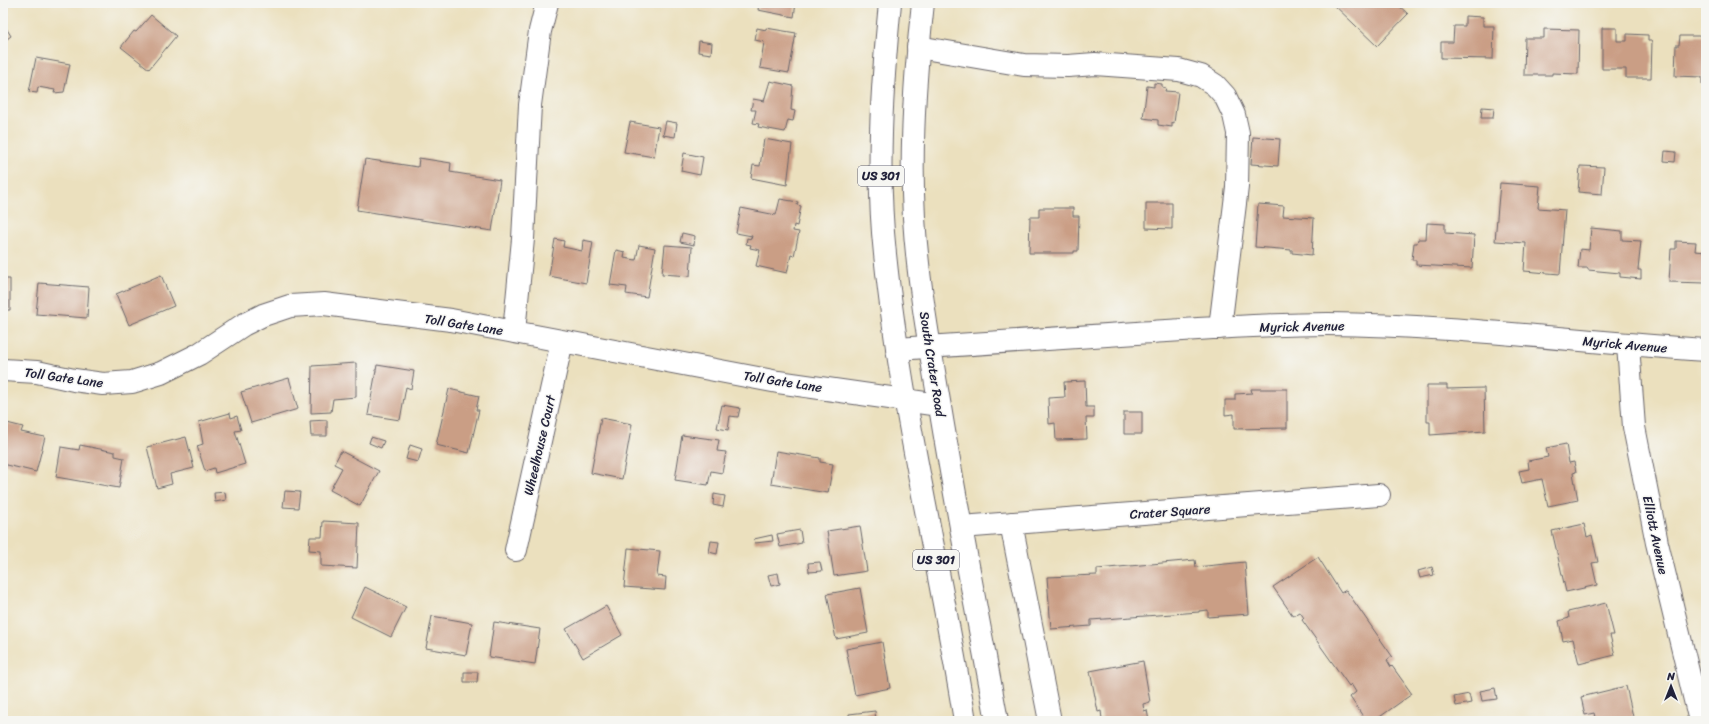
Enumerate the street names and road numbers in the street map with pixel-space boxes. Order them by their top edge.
road number: US 301 [858,166,904,186]
street label: Toll Gate Lane [423,307,505,342]
street label: South Crater Road [913,310,952,420]
street label: Myrick Avenue [1259,314,1345,339]
street label: Myrick Avenue [1582,329,1669,360]
street label: Toll Gate Lane [23,361,105,394]
street label: Toll Gate Lane [742,364,824,399]
street label: Wheelhouse Court [517,392,562,498]
street label: Elliott Avenue [1636,493,1675,577]
street label: Crater Square [1129,497,1212,526]
road number: US 301 [913,550,959,570]

